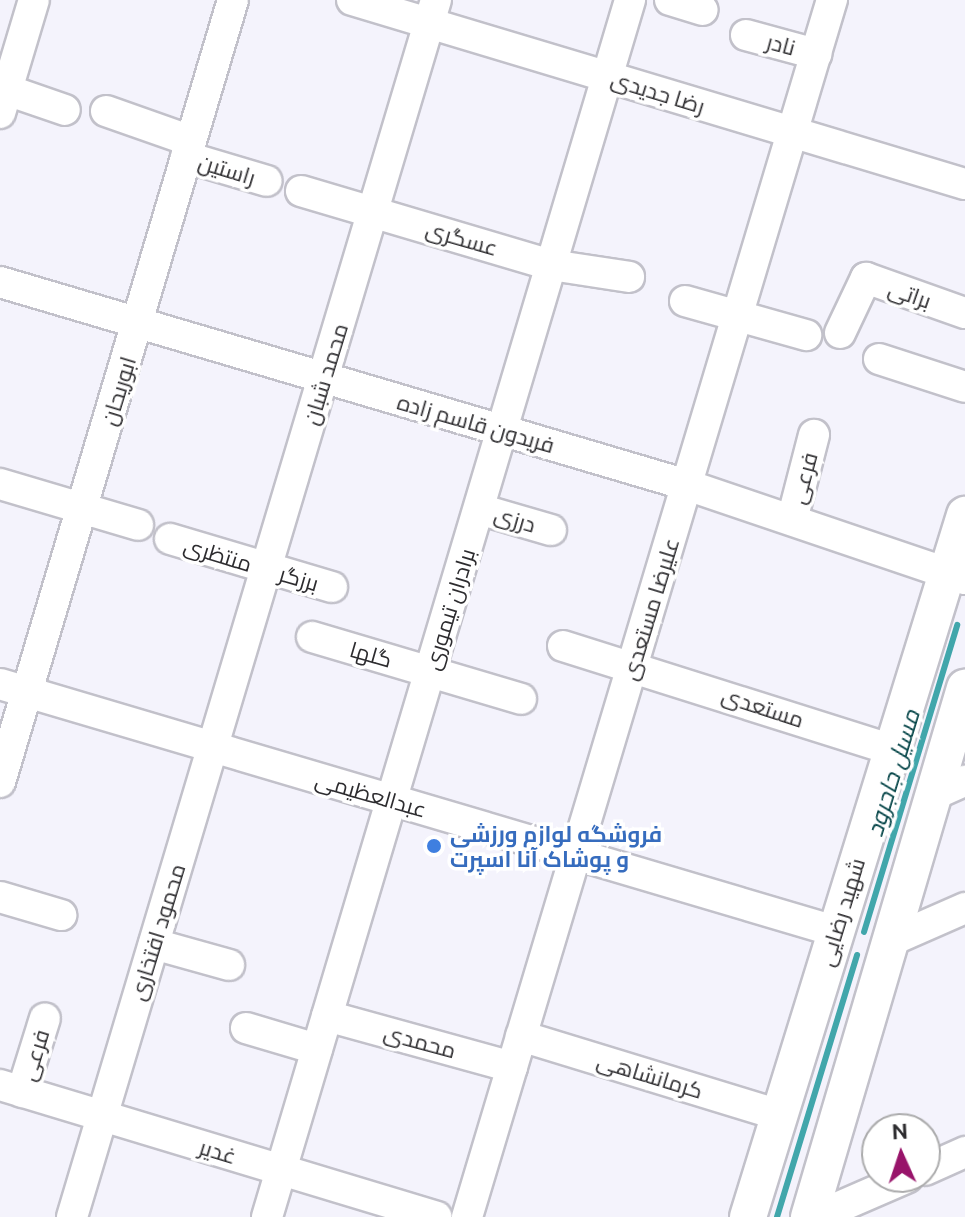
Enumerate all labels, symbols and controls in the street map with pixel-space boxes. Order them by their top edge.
street label: نادر [764,28,798,60]
street label: رضا جدیدی [608,65,708,119]
street label: راستین [195,148,259,190]
street label: عسگری [423,215,501,261]
street label: براتی [885,274,935,314]
street label: محمد شبان [297,320,353,428]
street label: ابوریحان [95,353,141,429]
street label: فریدون قاسم زاده [394,388,558,458]
street label: فرعی [783,449,823,507]
street label: درزی [491,501,539,537]
street label: منتظری [181,531,255,577]
street label: علیرضا مستعدی [616,535,684,683]
street label: برادران تیموری [418,545,480,673]
street label: برزگر [276,560,322,596]
street label: گلها [347,635,395,673]
street label: مستعدی [719,681,807,733]
water label: مسیل جاجرود [860,706,926,840]
street label: عبدالعظیمی [312,766,430,822]
place label: فروشگه لوازم ورزشی و پوشاک آنا اسپرت [450,820,662,872]
marker: فروشگه لوازم ورزشی و پوشاک آنا اسپرت [425,837,443,855]
street label: شهید رضایی [812,855,870,969]
street label: محمود افتخاری [124,860,190,1004]
street label: محمدی [381,1019,459,1063]
street label: فرعی [14,1026,54,1084]
street label: کرمانشاهی [594,1046,706,1104]
north arrow [861,1113,941,1193]
text: N [891,1118,909,1143]
street label: غدیر [196,1133,240,1169]

